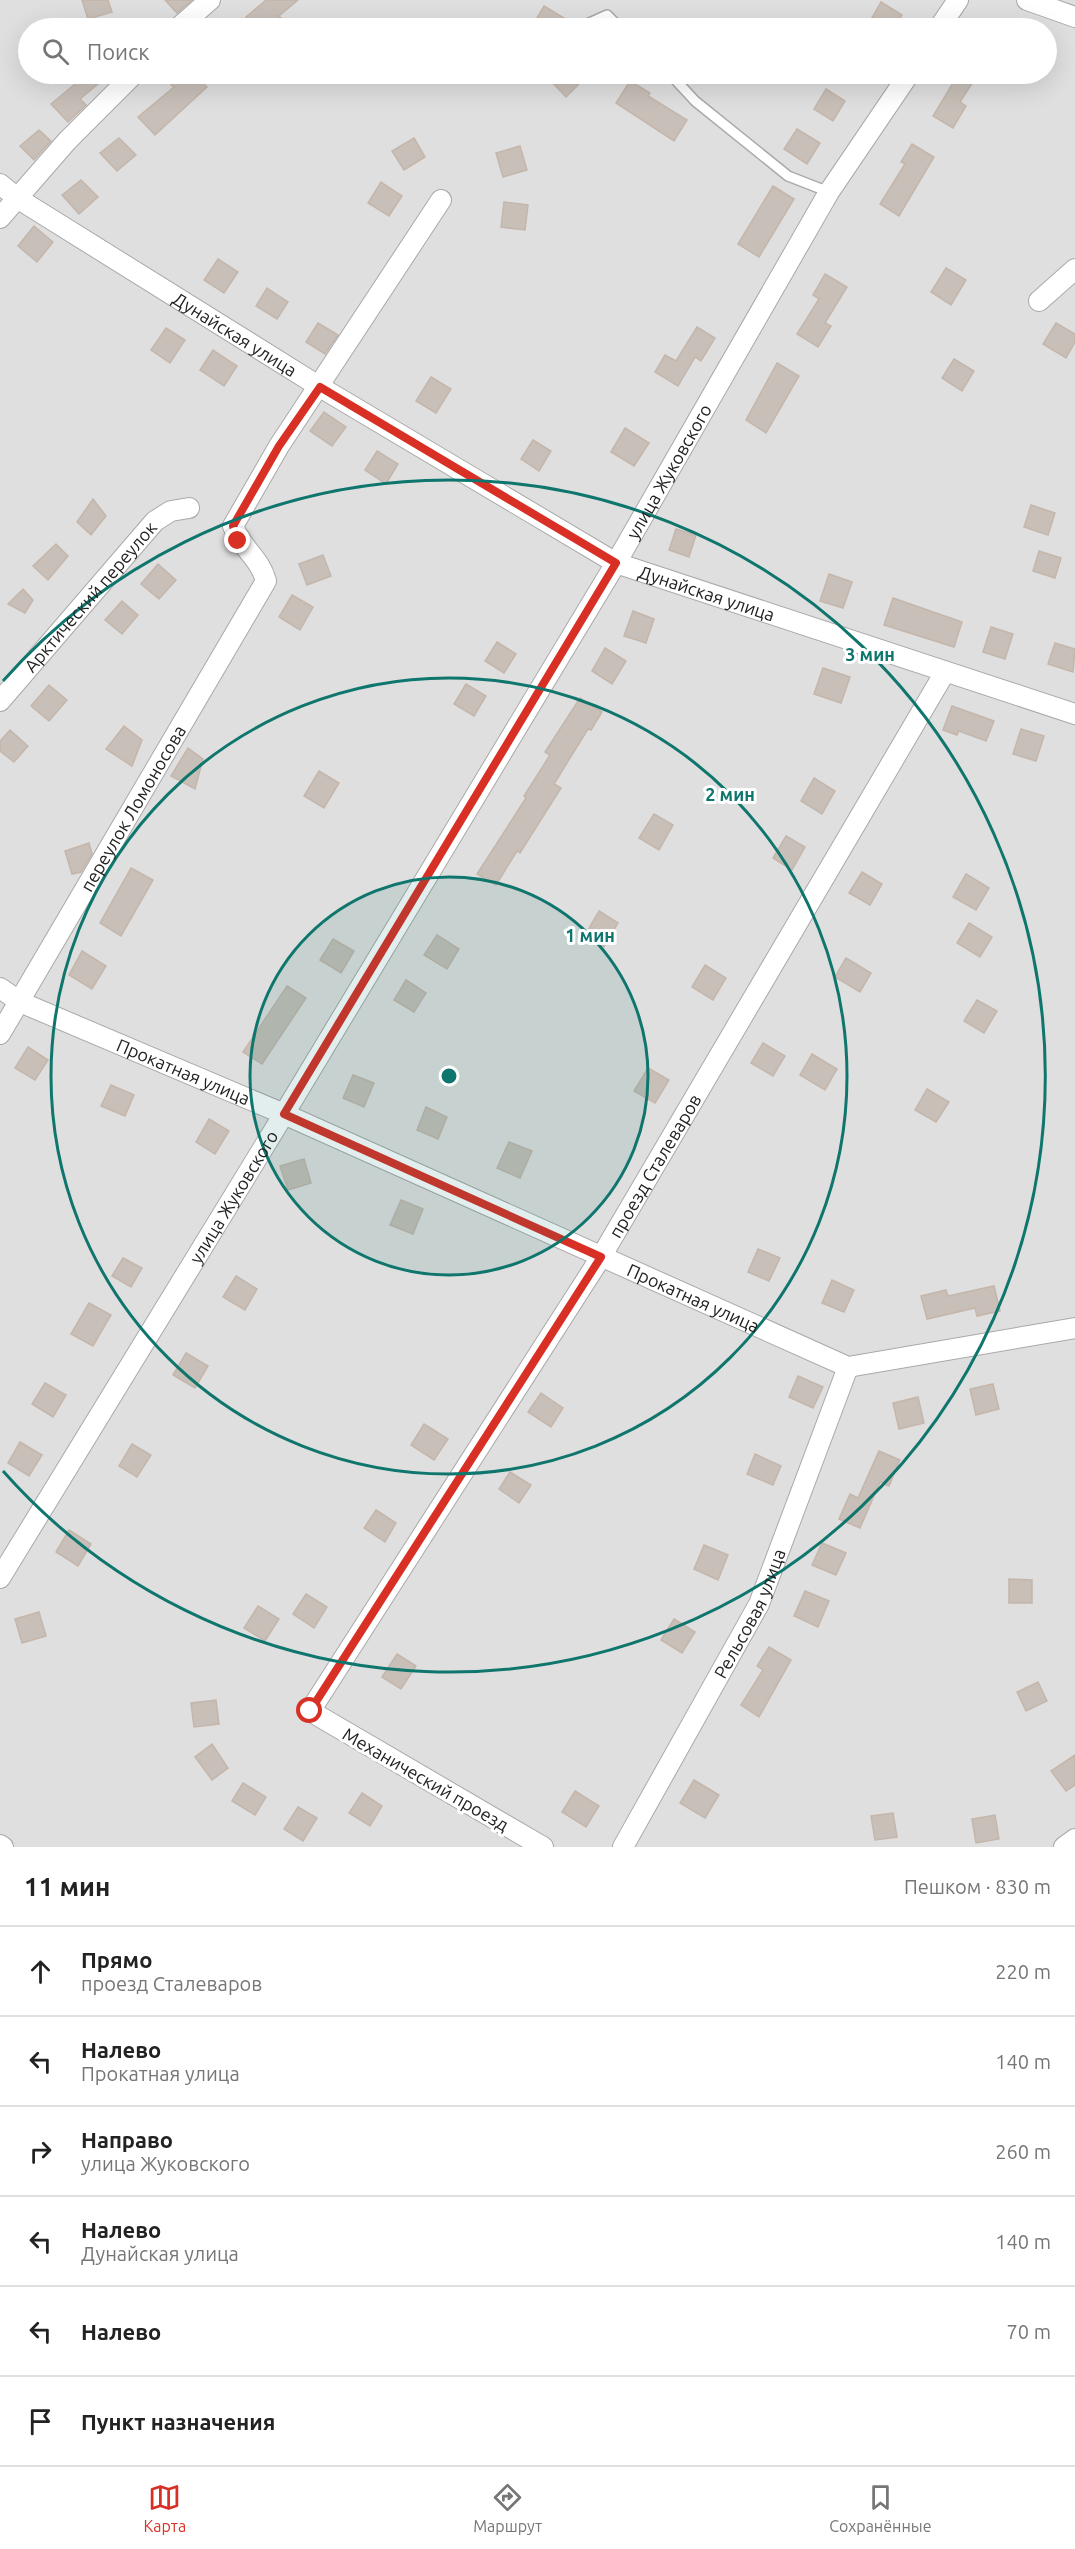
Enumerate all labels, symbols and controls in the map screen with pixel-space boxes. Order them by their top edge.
search box [18,18,1057,84]
icon: search [39,35,72,68]
text: Поиск [87,39,150,64]
street label: Дунайская улица [169,288,301,380]
street label: улица Жуковского [622,400,715,542]
street label: Арктический переулок [20,517,160,676]
route end [224,527,250,553]
street label: Дунайская улица [636,561,777,625]
text: 3 мин [845,644,895,664]
street label: переулок Ломоносова [76,721,189,895]
text: 2 мин [705,784,755,804]
text: 1 мин [565,925,615,945]
street label: Прокатная улица [114,1034,253,1108]
centre of rings [439,1066,459,1086]
street label: проезд Сталеваров [605,1090,705,1241]
street label: улица Жуковского [185,1127,282,1267]
street label: Прокатная улица [624,1259,763,1336]
street label: Рельсовая улица [710,1546,789,1681]
route start [296,1697,322,1723]
street label: Механический проезд [340,1723,513,1835]
text: 11 мин [24,1872,110,1901]
text: Пешком · 830 m [904,1875,1051,1898]
text: Прямо [81,1947,152,1972]
icon: ahead [24,1955,57,1988]
text: 220 m [995,1960,1051,1983]
text: проезд Сталеваров [81,1972,262,1995]
text: Налево [81,2037,161,2062]
icon: left [24,2045,57,2078]
text: 140 m [995,2050,1051,2073]
text: Прокатная улица [81,2062,240,2085]
text: Направо [81,2127,173,2152]
icon: right [24,2135,57,2168]
text: 260 m [995,2140,1051,2163]
text: улица Жуковского [81,2152,250,2175]
text: Налево [81,2217,161,2242]
icon: left [24,2225,57,2258]
text: 140 m [995,2230,1051,2253]
text: Дунайская улица [81,2242,239,2265]
icon: left [24,2315,57,2348]
text: Налево [81,2319,161,2344]
text: 70 m [1007,2320,1051,2343]
icon: arrive [24,2405,57,2438]
text: Пункт назначения [81,2409,275,2434]
tab: Карта [144,2481,186,2535]
tab: Маршрут [473,2481,542,2535]
tab: Сохранённые [829,2481,931,2535]

